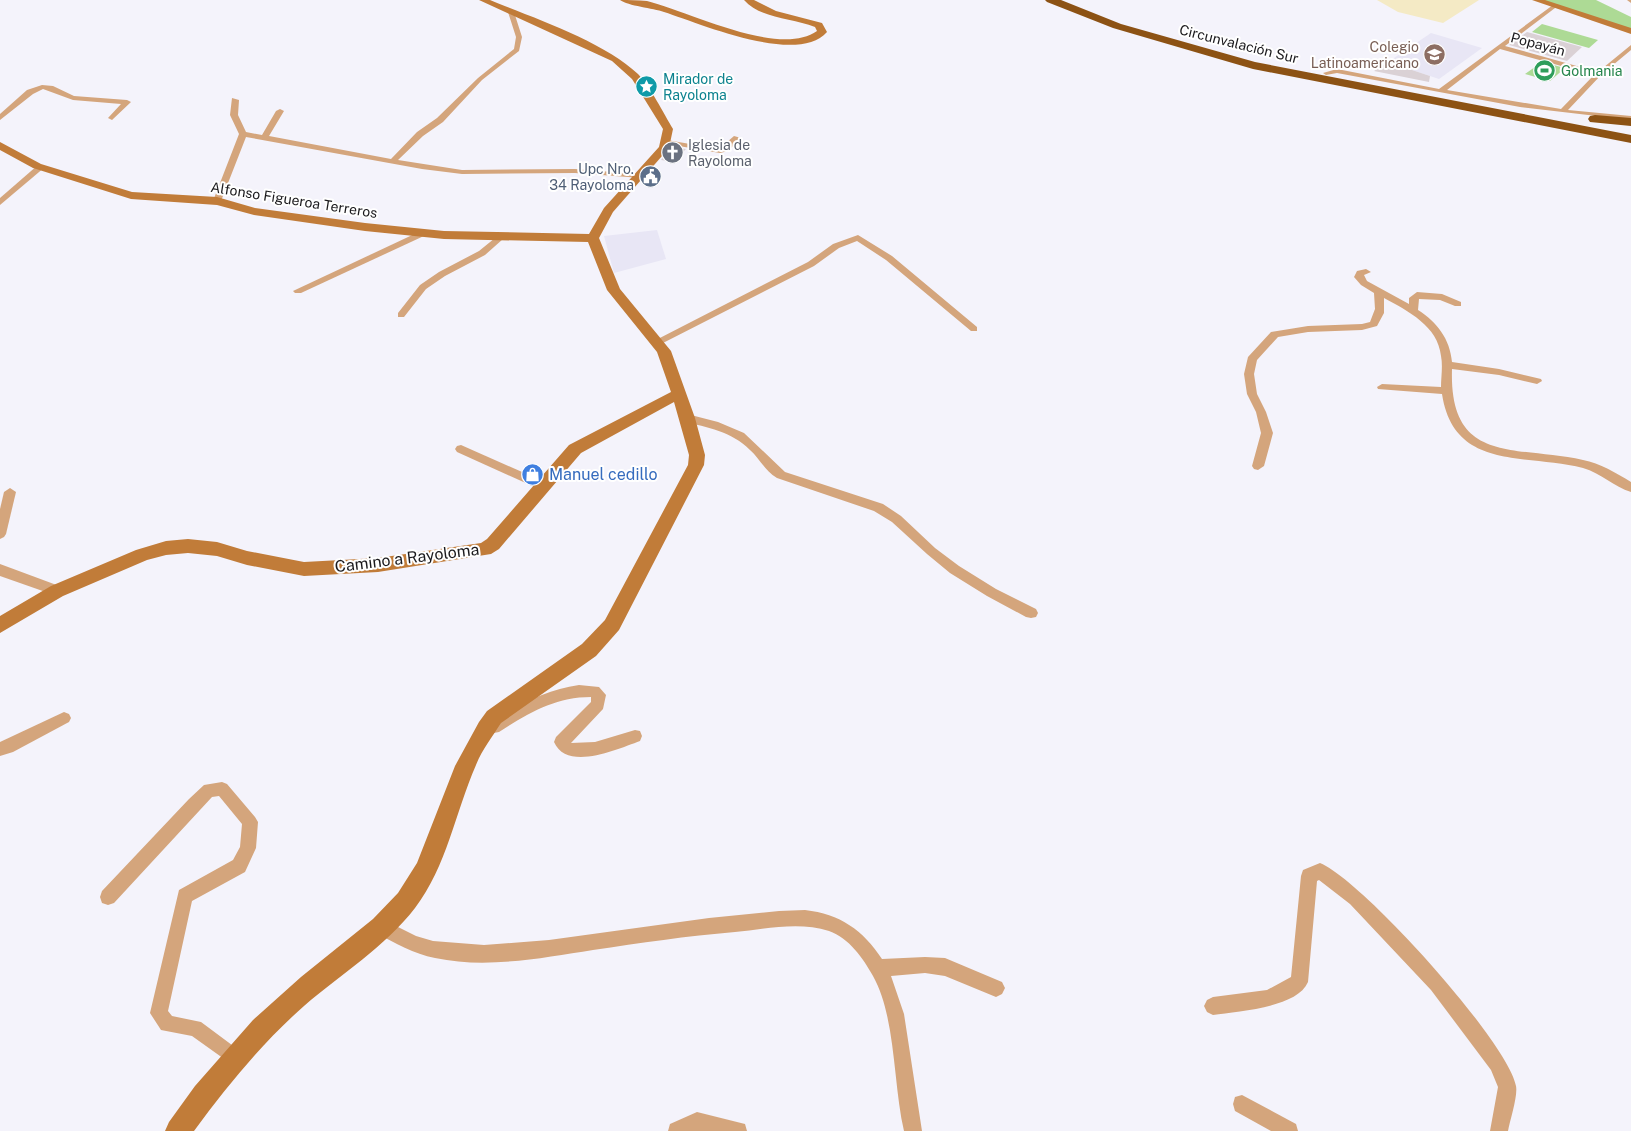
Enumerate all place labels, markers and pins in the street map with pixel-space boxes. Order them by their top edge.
place label: Colegio Latinoamericano [1311,39,1419,71]
school or university icon: Colegio Latinoamericano [1423,43,1447,67]
sports icon: Golmania [1533,59,1557,83]
place label: Golmania [1561,63,1622,79]
place label: Mirador de Rayoloma [663,71,733,103]
place icon: Mirador de Rayoloma [635,75,659,99]
place label: Iglesia de Rayoloma [688,137,752,169]
church icon: Iglesia de Rayoloma [660,141,684,165]
place label: Upc Nro. 34 Rayoloma [549,161,634,193]
public building icon: Upc Nro. 34 Rayoloma [638,165,662,189]
shop icon: Manuel cedillo [521,462,545,486]
place label: Manuel cedillo [549,465,658,484]

